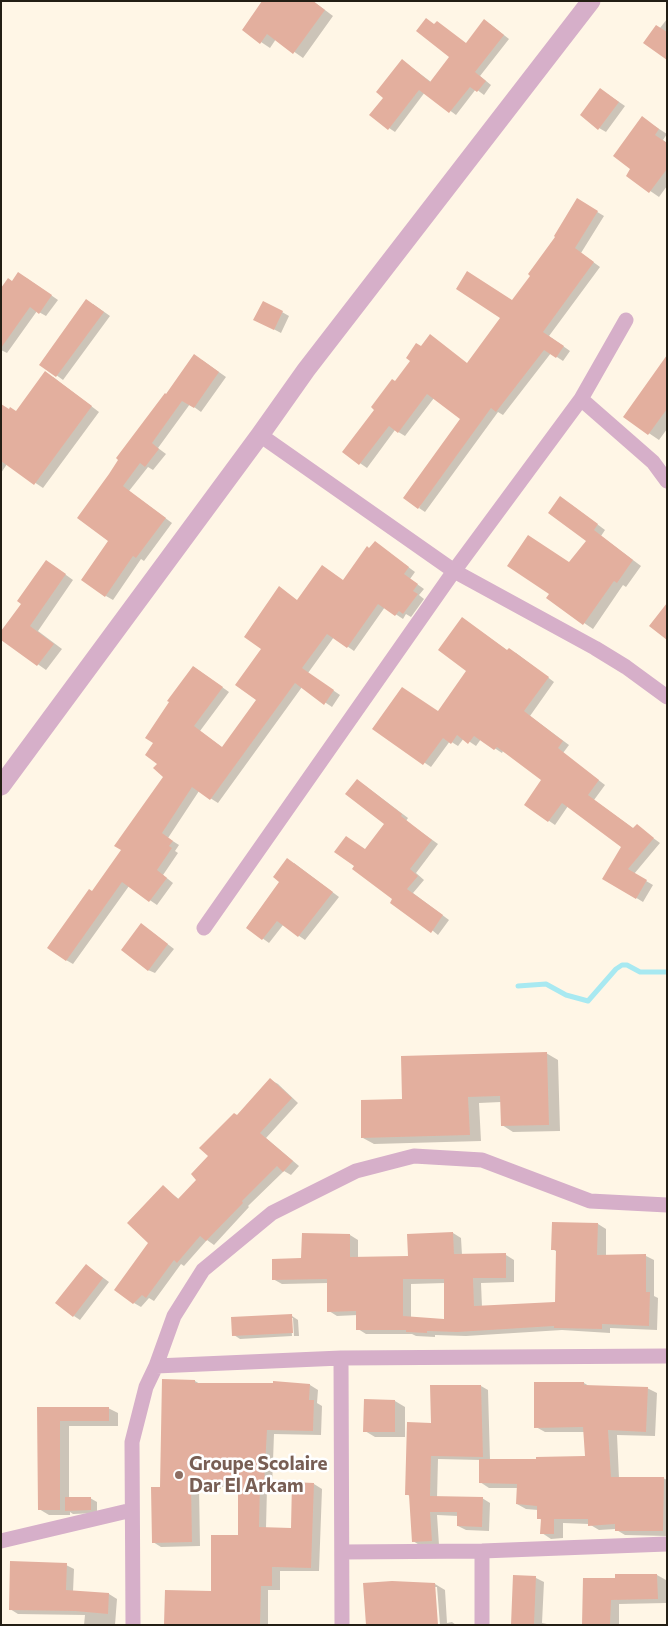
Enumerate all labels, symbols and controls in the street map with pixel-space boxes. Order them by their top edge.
place label: Groupe Scolaire Dar El Arkam [189,1453,328,1497]
marker: Groupe Scolaire Dar El Arkam [173,1469,185,1481]

